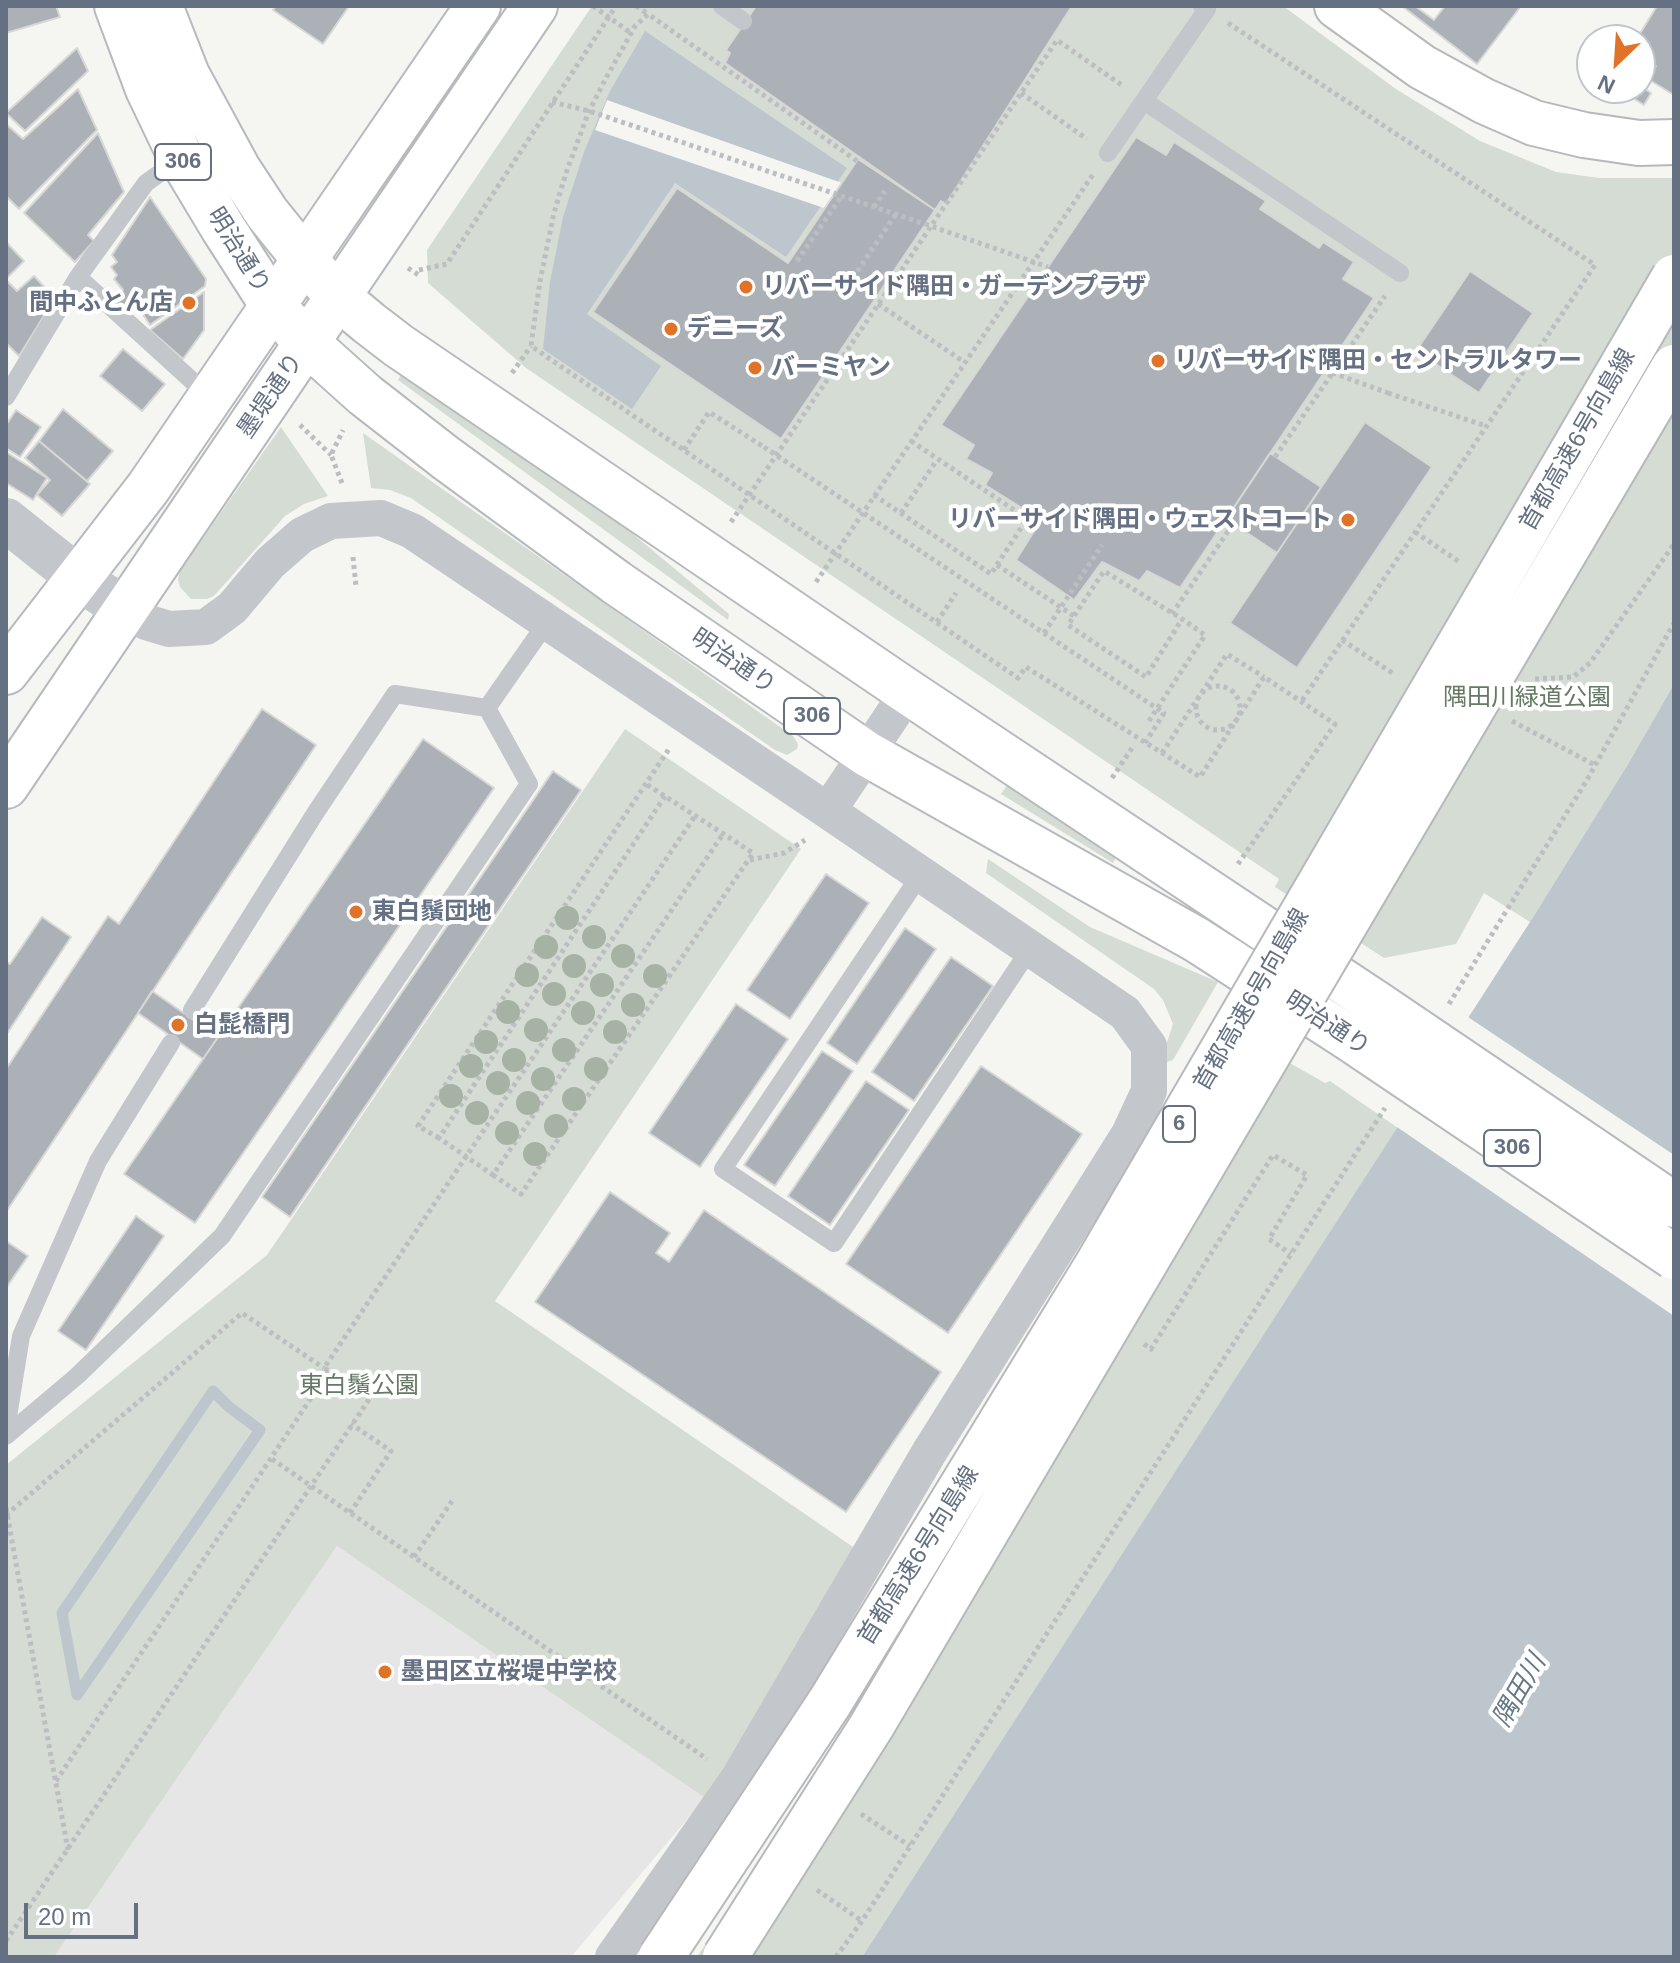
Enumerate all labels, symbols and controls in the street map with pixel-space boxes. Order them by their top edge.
north arrow [1576,24,1656,104]
text: N [1594,70,1619,99]
road number: 306 [155,144,211,180]
street label: 明治通り [200,203,276,299]
place label: リバーサイド隅田・ガーデンプラザ [762,273,1146,301]
marker: リバーサイド隅田・ガーデンプラザ [737,278,755,296]
place label: 間中ふとん店 [29,289,173,317]
marker: 間中ふとん店 [180,294,198,312]
place label: デニーズ [687,315,783,343]
marker: デニーズ [662,320,680,338]
street label: 首都高速6号向島線 [1514,344,1642,536]
place label: リバーサイド隅田・セントラルタワー [1174,347,1582,375]
street label: 墨堤通り [232,348,310,444]
marker: リバーサイド隅田・セントラルタワー [1149,352,1167,370]
place label: バーミヤン [771,354,891,382]
marker: バーミヤン [746,359,764,377]
place label: リバーサイド隅田・ウェストコート [948,506,1332,534]
marker: リバーサイド隅田・ウェストコート [1339,511,1357,529]
street label: 明治通り [685,623,781,701]
park label: 隅田川緑道公園 [1443,684,1611,712]
road number: 306 [784,698,840,734]
place label: 東白鬚団地 [372,898,492,926]
marker: 東白鬚団地 [347,903,365,921]
street label: 首都高速6号向島線 [1188,904,1316,1096]
street label: 明治通り [1279,986,1375,1062]
place label: 白髭橋門 [194,1011,290,1039]
marker: 白髭橋門 [169,1016,187,1034]
road number: 6 [1163,1106,1195,1142]
road number: 306 [1484,1130,1540,1166]
park label: 東白鬚公園 [299,1372,419,1400]
street label: 首都高速6号向島線 [852,1461,986,1651]
water label: 隅田川 [1487,1649,1553,1733]
place label: 墨田区立桜堤中学校 [401,1658,617,1686]
marker: 墨田区立桜堤中学校 [376,1663,394,1681]
scale bar [28,1887,142,1937]
text: 20 m [38,1903,91,1930]

